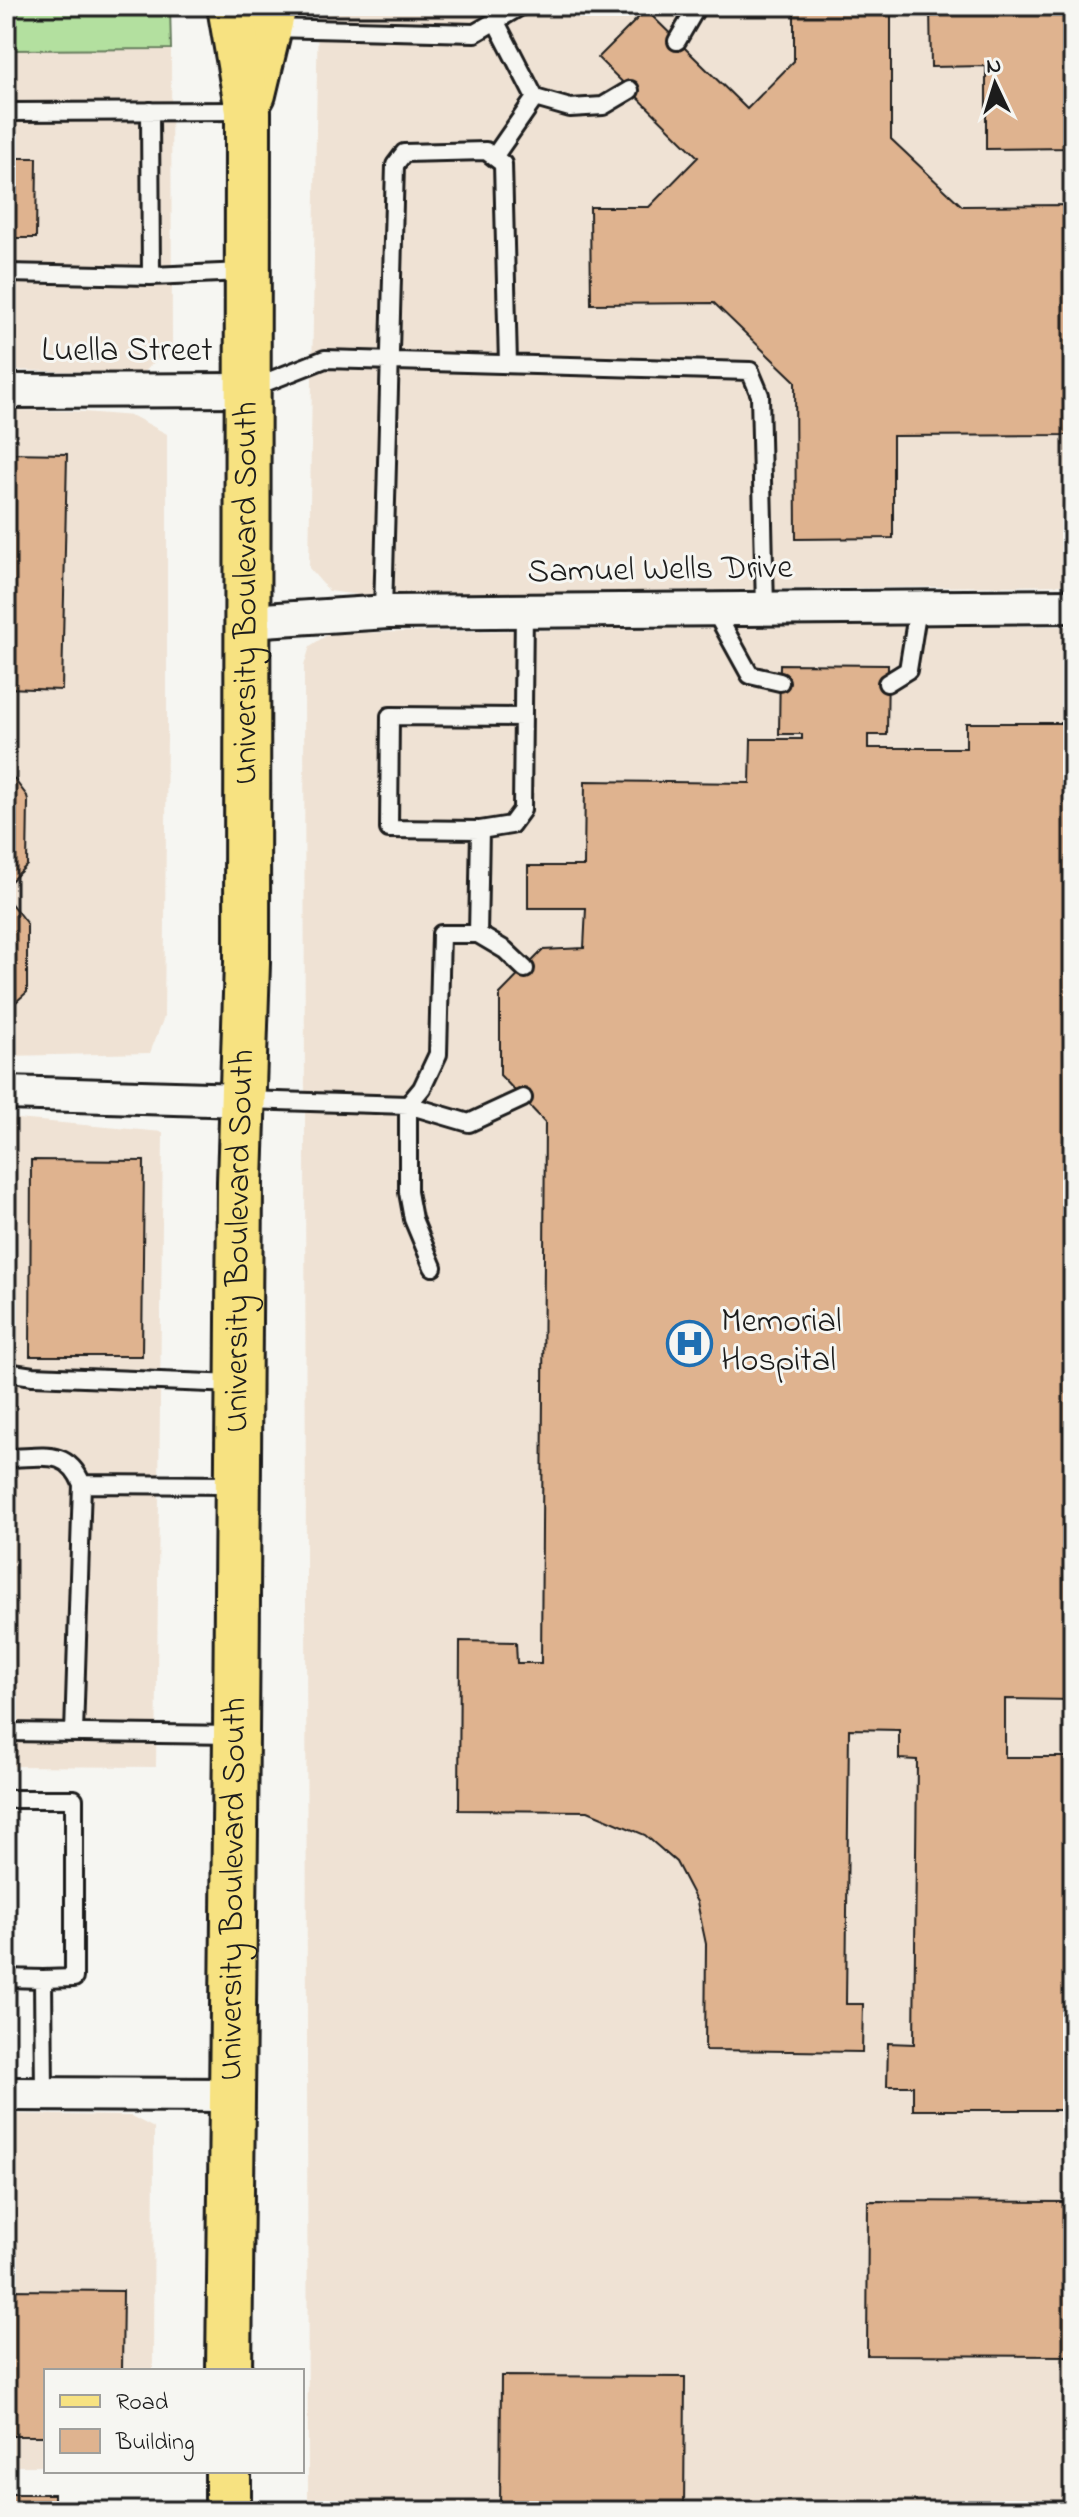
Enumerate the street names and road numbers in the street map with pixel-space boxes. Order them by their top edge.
street label: Luella Street [41,327,213,377]
street label: University Boulevard South [222,401,273,785]
street label: Samuel Wells Drive [527,544,794,598]
street label: University Boulevard South [213,1049,269,1433]
street label: University Boulevard South [207,1697,261,2081]

